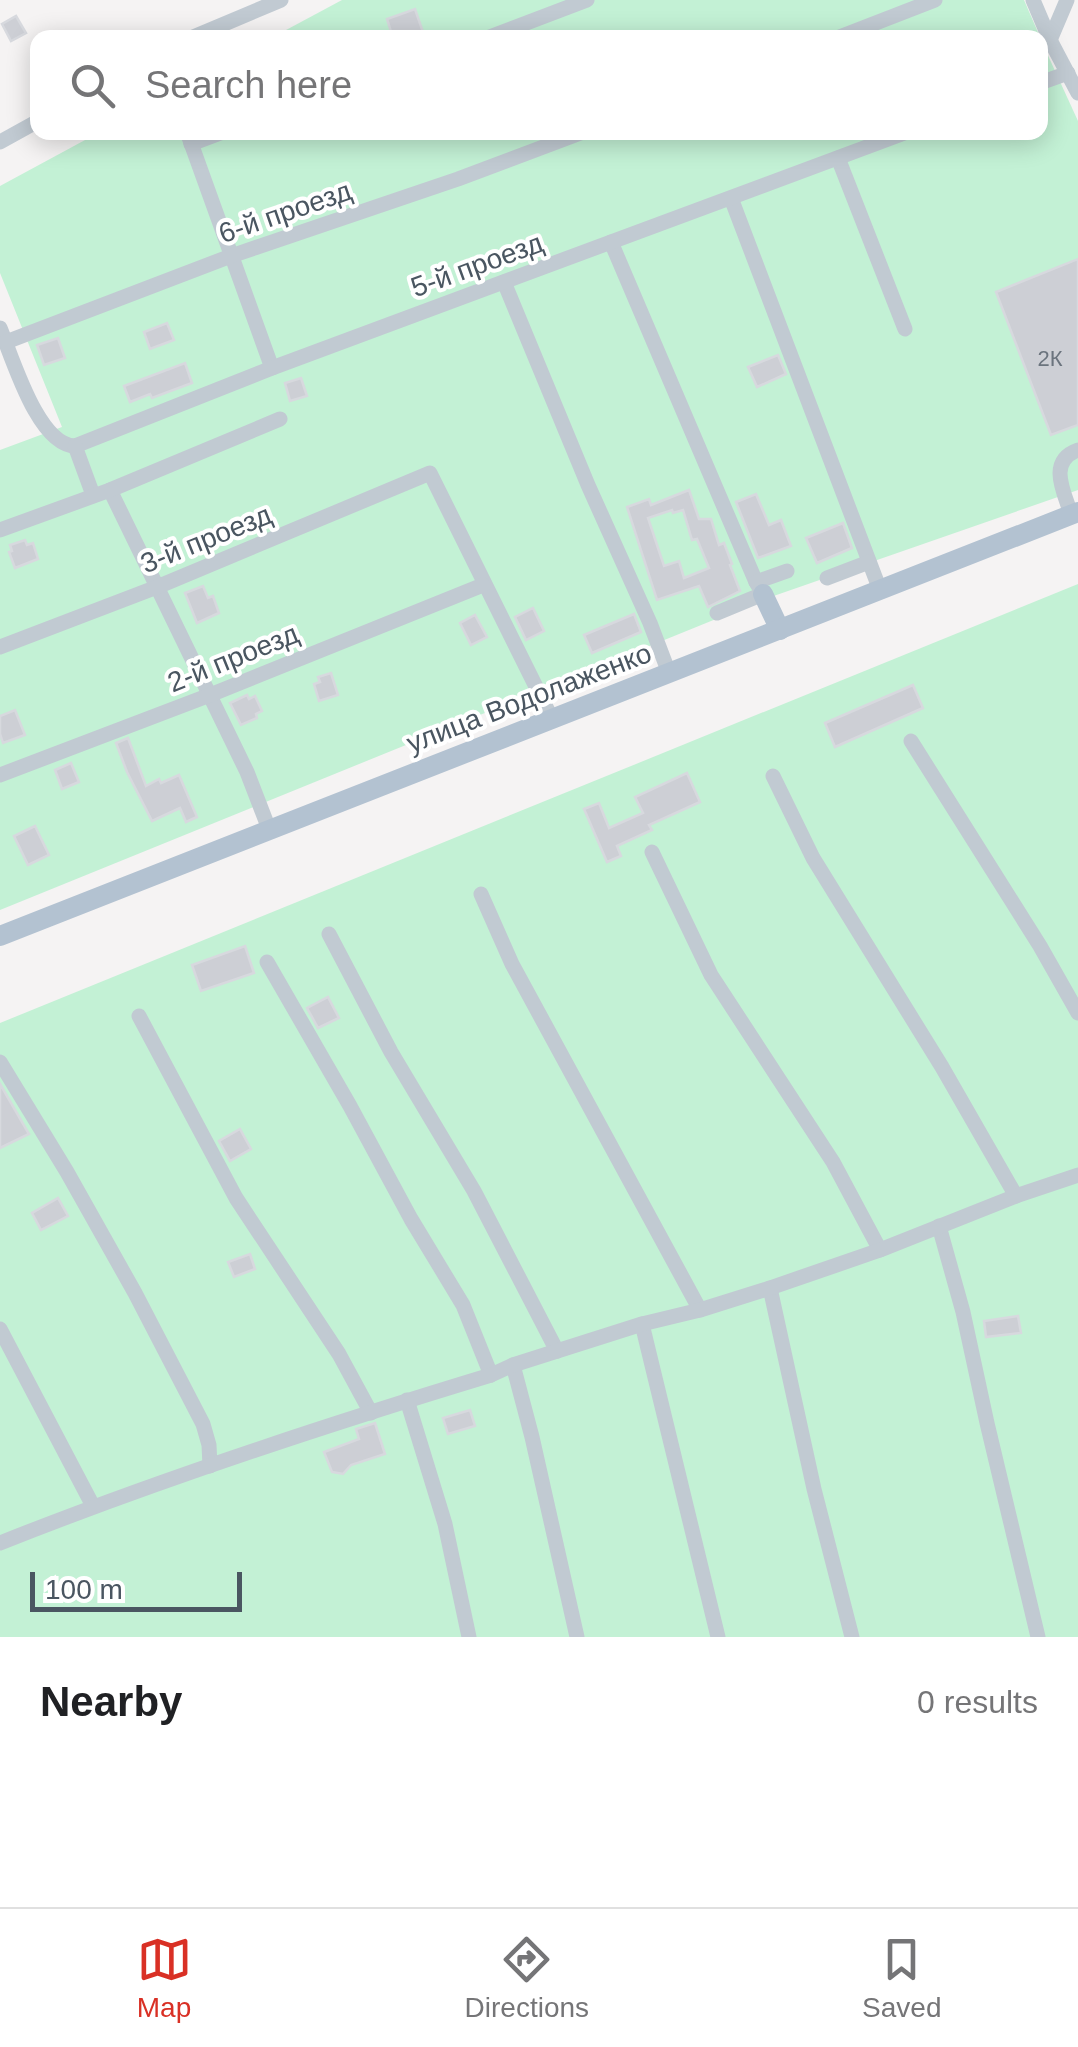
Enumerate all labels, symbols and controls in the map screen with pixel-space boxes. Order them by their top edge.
search box [30,30,1048,140]
icon: search [65,58,120,113]
text: Search here [145,64,352,106]
street label: 6-й проезд [215,175,355,249]
street label: 5-й проезд [407,227,547,303]
house number: 2К [1037,346,1063,371]
street label: 3-й проезд [136,499,276,579]
street label: 2-й проезд [163,618,303,698]
street label: улица Водолаженко [402,637,656,759]
scale bar [30,1567,242,1612]
text: 100 m [45,1574,123,1605]
text: Nearby [40,1678,182,1725]
text: 0 results [917,1684,1038,1720]
tab: Map [137,1932,192,2024]
tab: Directions [465,1932,589,2024]
tab: Saved [862,1932,941,2024]

